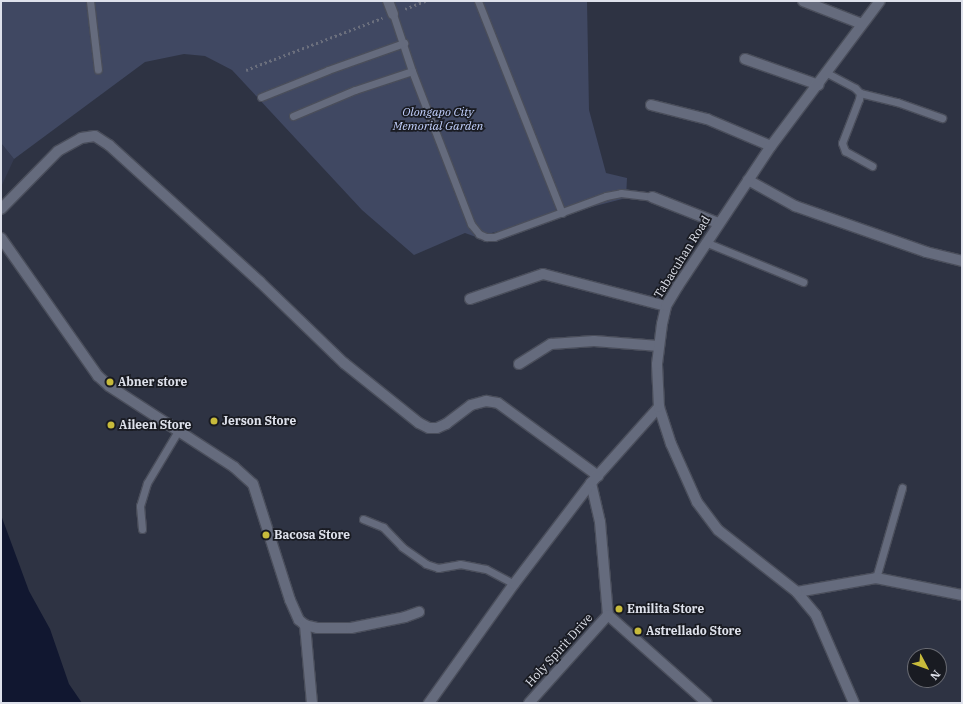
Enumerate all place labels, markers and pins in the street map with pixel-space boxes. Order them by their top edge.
place label: Abner store [118,375,187,389]
marker: Abner store [105,377,115,387]
place label: Jerson Store [222,414,296,428]
marker: Jerson Store [209,416,219,426]
place label: Aileen Store [119,418,191,432]
marker: Aileen Store [106,420,116,430]
place label: Bacosa Store [274,528,350,542]
marker: Bacosa Store [261,530,271,540]
place label: Emilita Store [627,602,704,616]
marker: Emilita Store [614,604,624,614]
place label: Astrellado Store [646,624,741,638]
marker: Astrellado Store [633,626,643,636]

